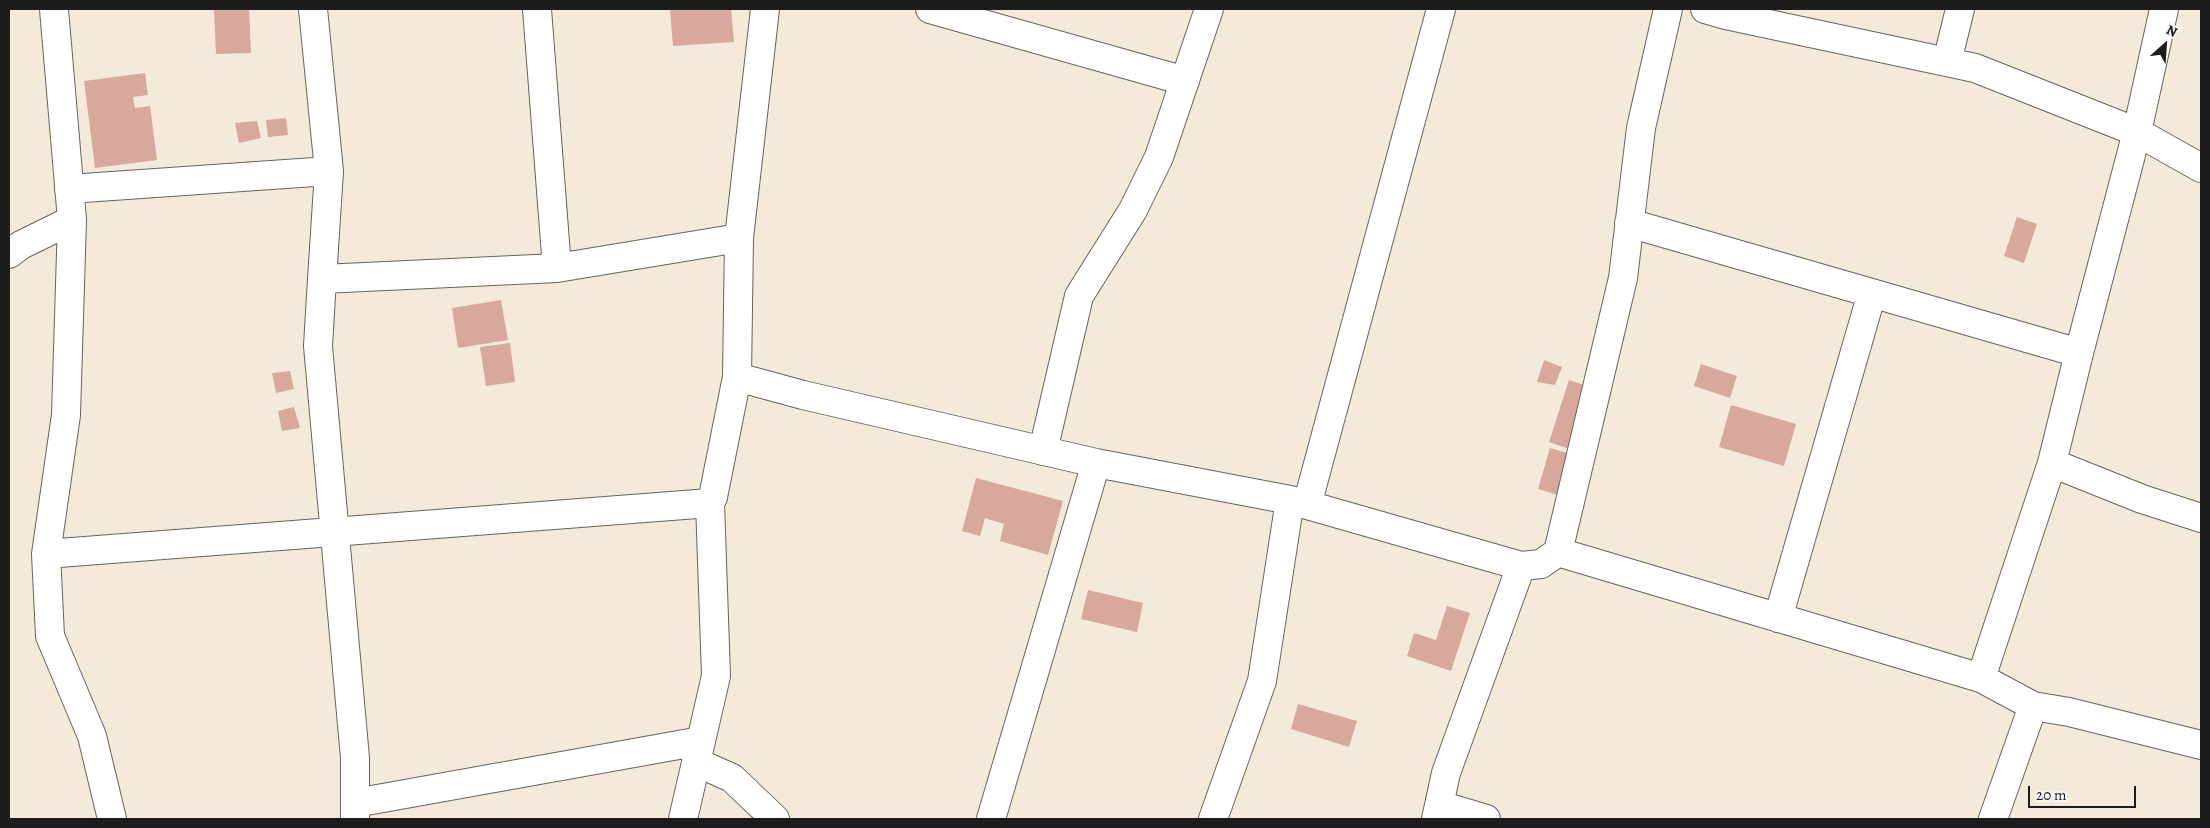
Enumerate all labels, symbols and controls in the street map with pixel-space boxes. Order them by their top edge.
north arrow [2140,20,2190,70]
text: N [2163,20,2181,42]
scale bar [2030,776,2138,808]
text: 20 m [2036,785,2067,805]

